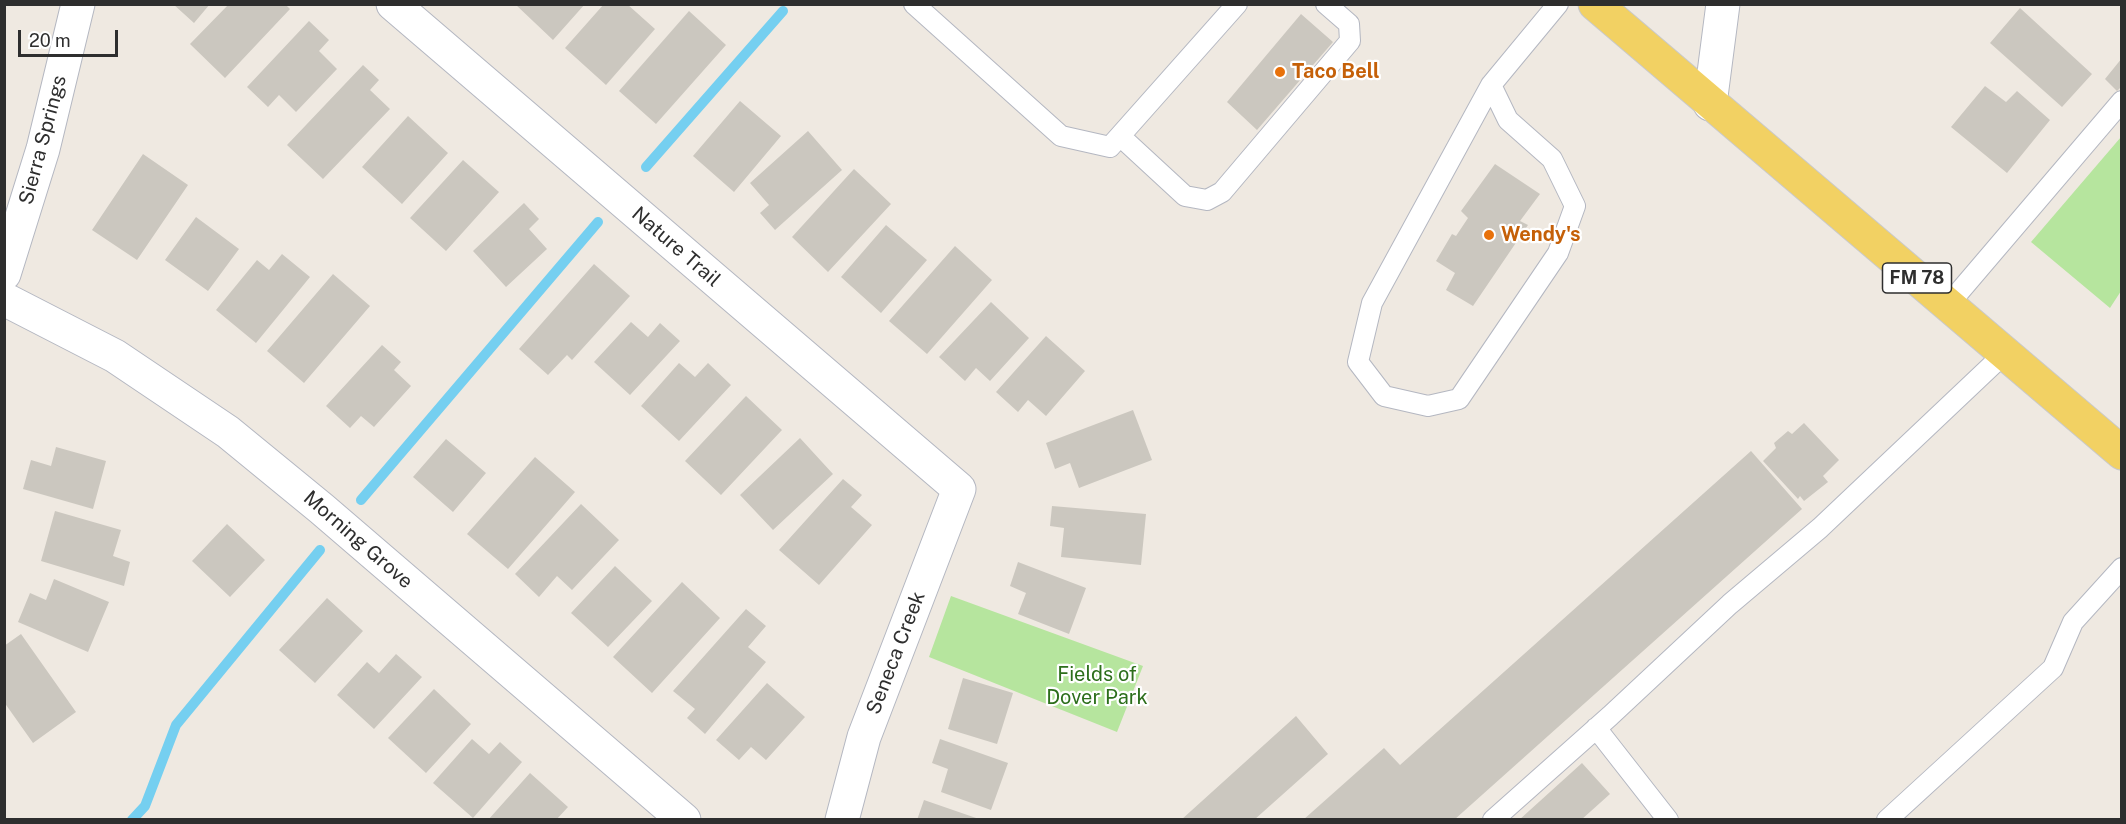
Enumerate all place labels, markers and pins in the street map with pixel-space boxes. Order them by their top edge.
place label: Taco Bell [1292,60,1380,84]
marker: Taco Bell [1273,65,1287,79]
place label: Wendy's [1501,223,1581,247]
marker: Wendy's [1482,228,1496,242]

